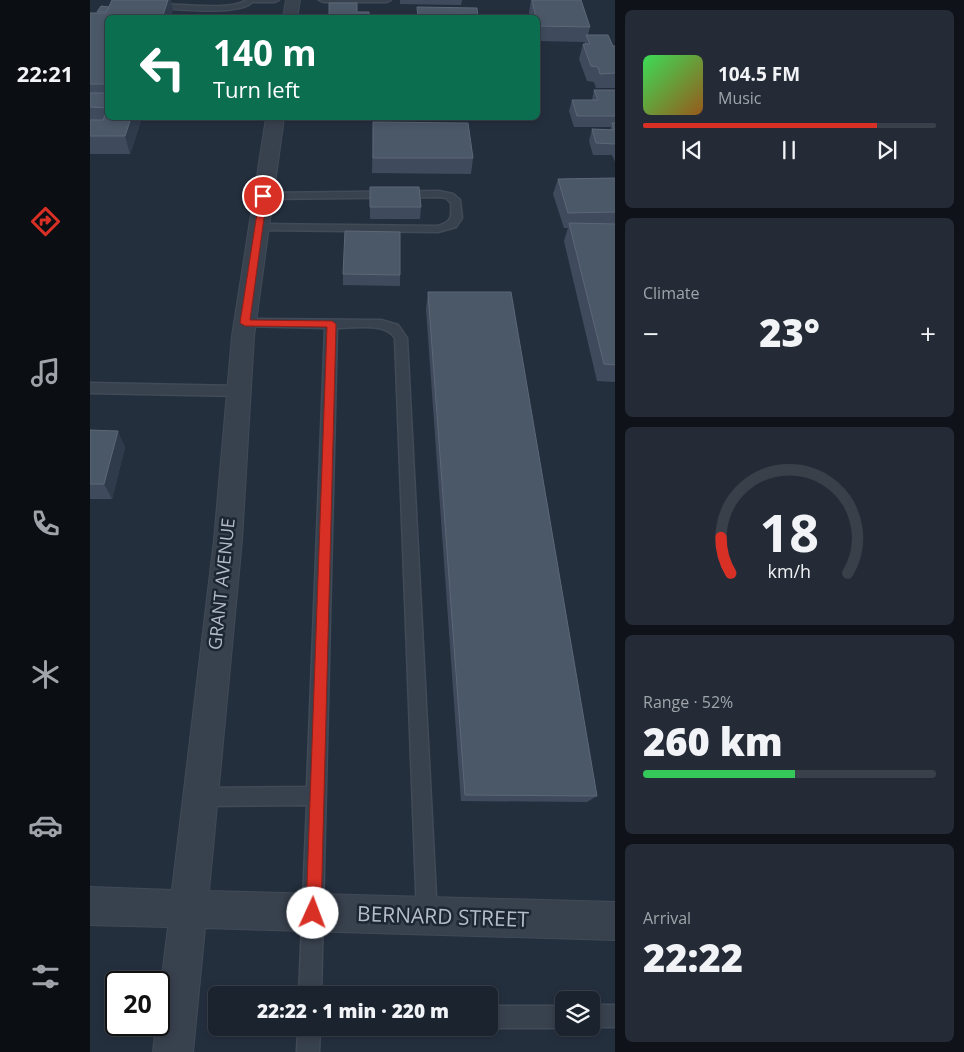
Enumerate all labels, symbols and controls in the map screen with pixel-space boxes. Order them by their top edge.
text: 140 m [213,29,317,76]
icon: left [130,35,195,100]
text: 22:21 [17,58,73,88]
text: 104.5 FM [718,61,800,87]
text: Turn left [213,74,300,104]
text: Music [718,87,762,109]
icon: previous [678,136,706,164]
icon: pause [775,136,803,164]
icon: next [873,136,901,164]
pin [242,175,284,217]
icon: arrive [249,182,277,210]
icon: directions [28,204,63,239]
text: Climate [643,282,700,304]
text: 23° [759,306,820,358]
text: − [643,314,659,352]
text: + [920,314,936,352]
icon: music [28,355,63,390]
text: 18 [760,496,819,567]
icon: phone [28,506,63,541]
street label: GRANT AVENUE [202,517,240,651]
text: km/h [768,559,811,583]
icon: climate [28,657,63,692]
text: Range · 52% [643,691,733,713]
text: 260 km [643,715,783,767]
icon: car [28,808,63,843]
position arrow [286,886,338,938]
street label: BERNARD STREET [357,899,530,933]
text: Arrival [643,907,691,929]
text: 22:22 [643,931,743,983]
icon: filters [28,959,63,994]
speed limit sign: 20 [105,971,170,1036]
map controls [555,991,600,1036]
button: layers [555,991,600,1036]
text: 22:22 · 1 min · 220 m [257,998,449,1024]

